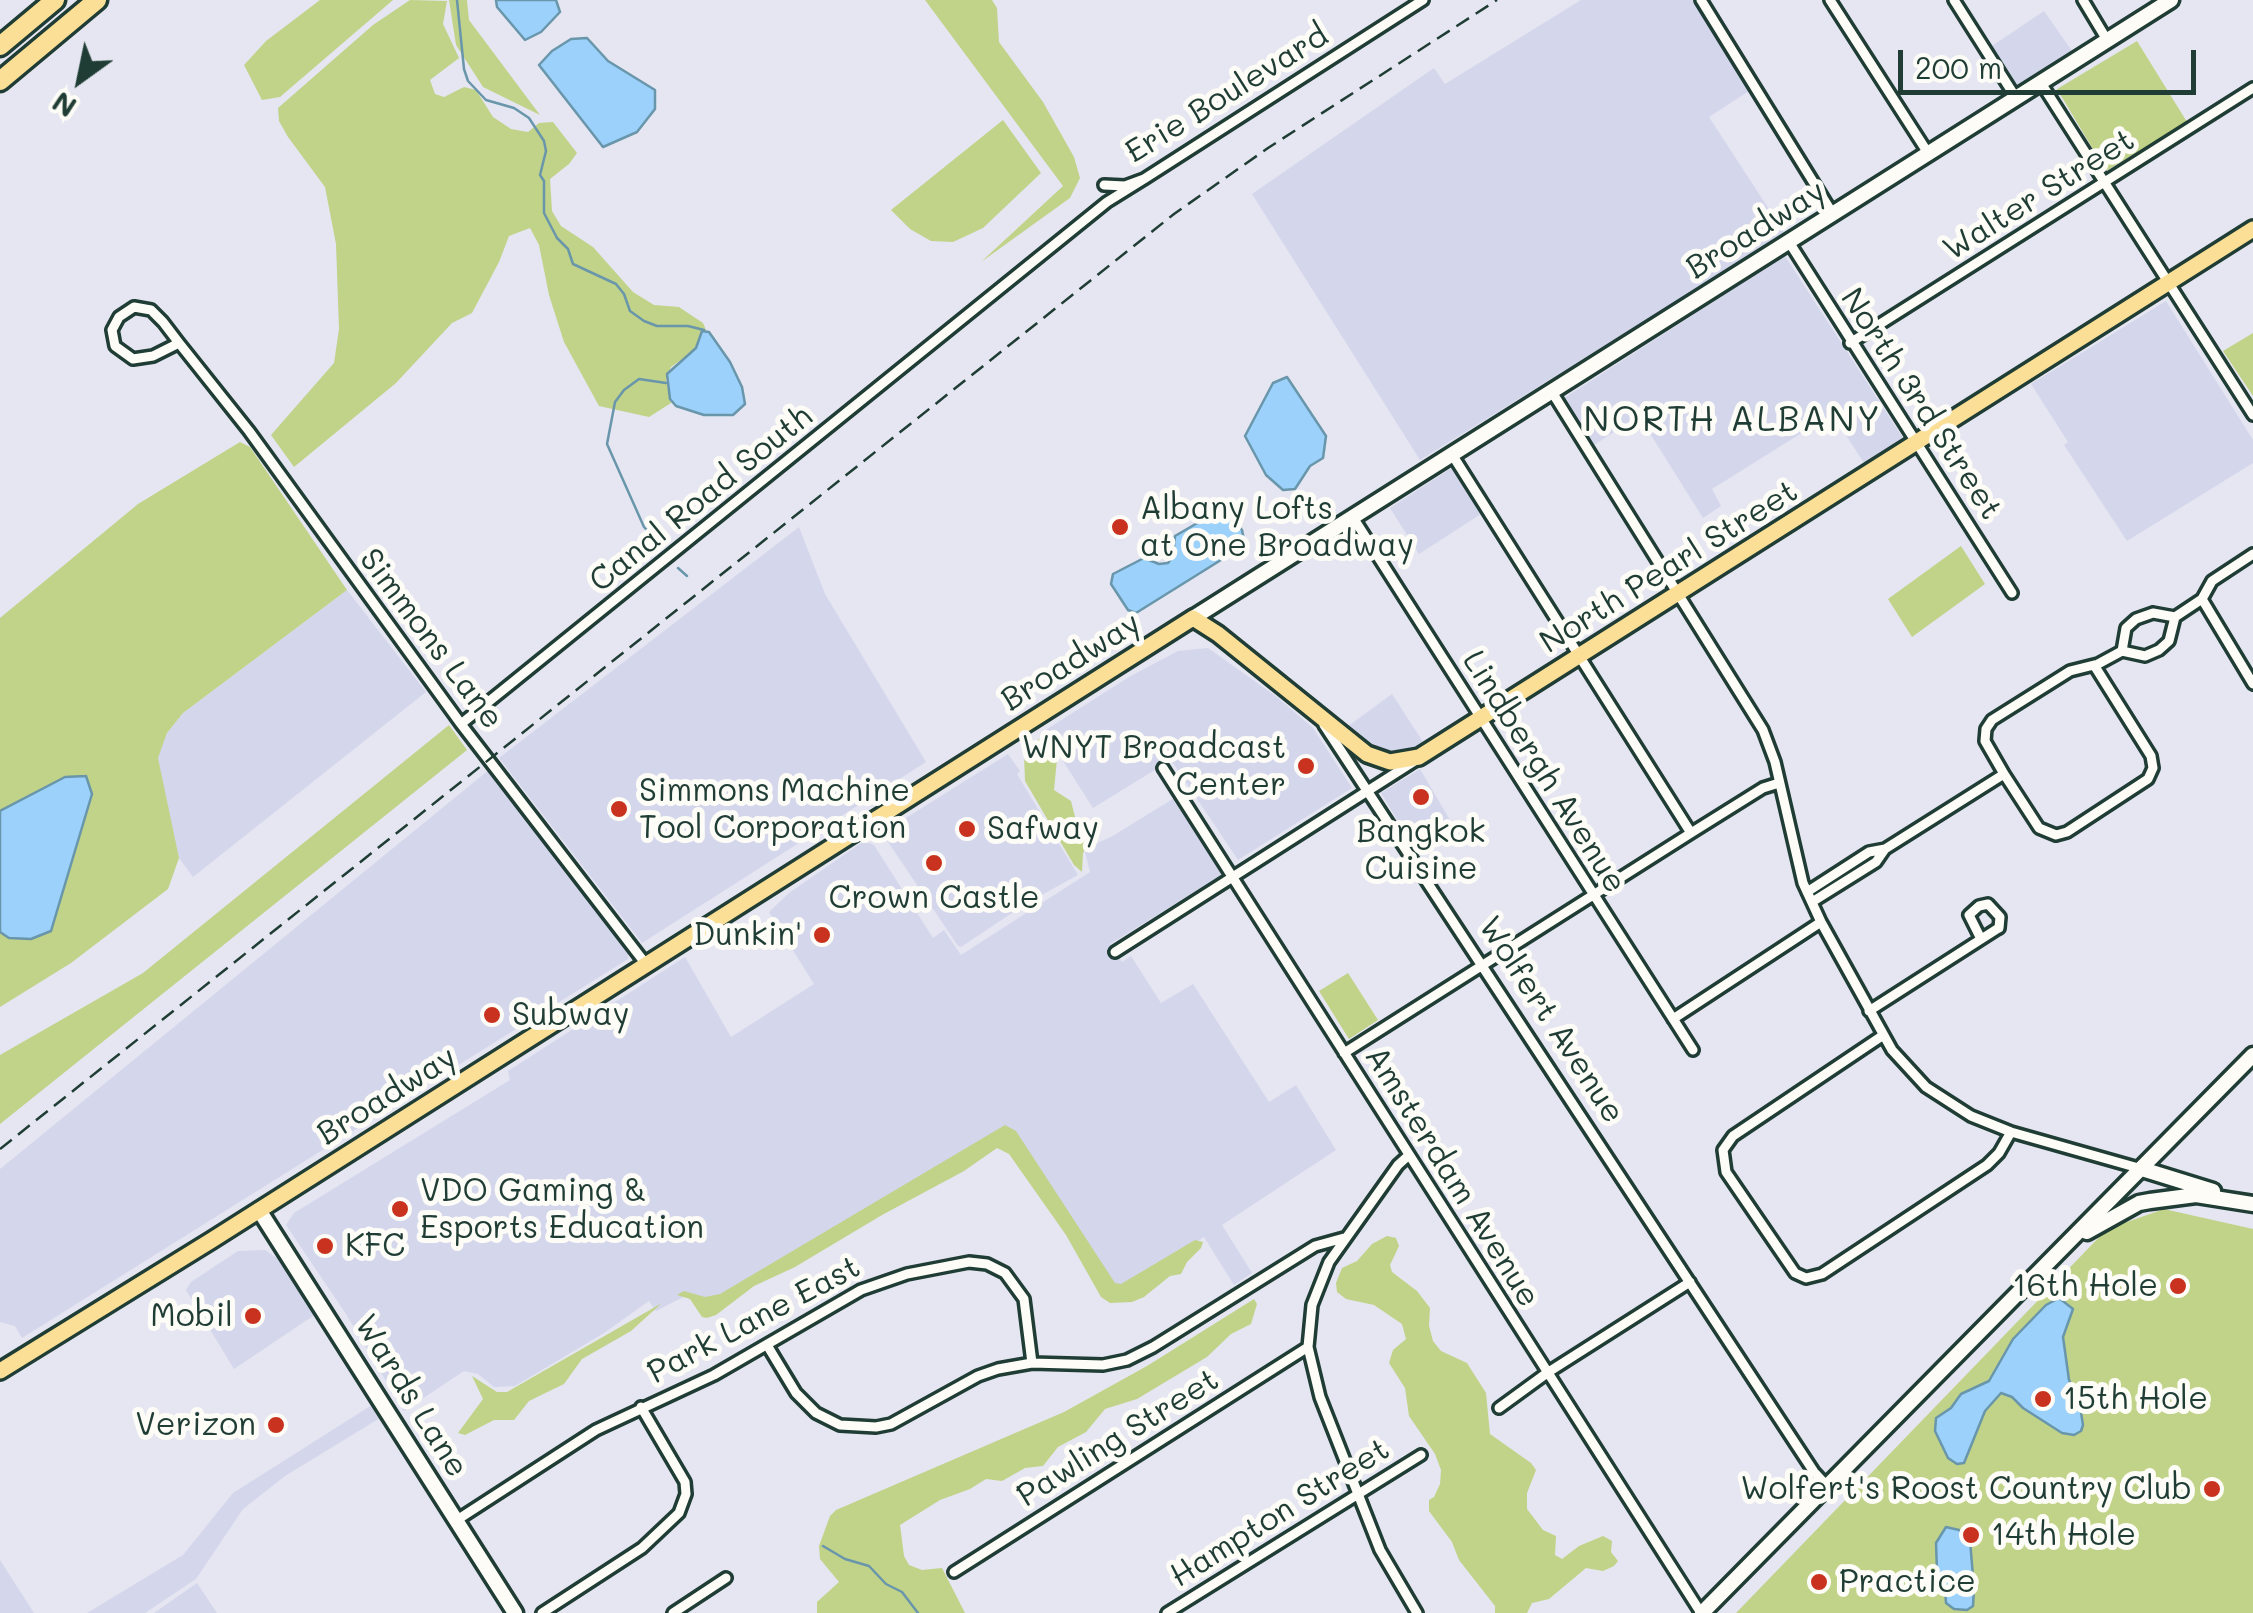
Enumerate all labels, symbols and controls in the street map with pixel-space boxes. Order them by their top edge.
street label: Erie Boulevard [1119,16,1335,172]
north arrow [30,30,130,130]
scale bar [1903,30,2200,92]
text: 200 m [1915,47,2002,87]
text: N [45,84,82,126]
street label: Walter Street [1936,121,2142,269]
street label: Broadway [1679,172,1833,288]
street label: North 3rd Street [1832,281,2010,527]
street label: Canal Road South [582,397,820,601]
district label: NORTH ALBANY [1584,399,1882,441]
street label: North Pearl Street [1533,472,1805,662]
place label: Albany Lofts at One Broadway [1140,490,1414,565]
marker: Albany Lofts at One Broadway [1109,516,1131,538]
street label: Simmons Lane [351,541,511,737]
street label: Broadway [994,604,1148,720]
street label: Lindbergh Avenue [1454,644,1634,900]
place label: WNYT Broadcast Center [1022,729,1286,804]
marker: WNYT Broadcast Center [1295,755,1317,777]
place label: Simmons Machine Tool Corporation [639,772,910,847]
marker: Bangkok Cuisine [1410,786,1432,808]
marker: Simmons Machine Tool Corporation [608,798,630,820]
place label: Safway [987,810,1099,848]
place label: Bangkok Cuisine [1356,813,1486,888]
marker: Safway [956,818,978,840]
marker: Crown Castle [923,852,945,874]
place label: Crown Castle [829,879,1039,917]
street label: Wolfert Avenue [1470,910,1632,1130]
place label: Dunkin' [693,916,802,954]
marker: Dunkin' [811,924,833,946]
place label: Subway [512,996,629,1034]
marker: Subway [481,1004,503,1026]
street label: Broadway [310,1038,464,1154]
street label: Amsterdam Avenue [1356,1040,1548,1314]
place label: VDO Gaming & Esports Education [420,1172,704,1247]
marker: VDO Gaming & Esports Education [389,1198,411,1220]
place label: KFC [345,1227,405,1265]
marker: KFC [314,1235,336,1257]
street label: Park Lane East [641,1248,867,1392]
place label: 16th Hole [2012,1267,2158,1305]
marker: 16th Hole [2167,1275,2189,1297]
place label: Mobil [150,1297,233,1335]
marker: Mobil [242,1305,264,1327]
street label: Wards Lane [346,1308,476,1484]
street label: Pawling Street [1010,1361,1226,1515]
place label: 15th Hole [2063,1380,2208,1418]
marker: 15th Hole [2032,1388,2054,1410]
place label: Verizon [135,1406,256,1444]
marker: Verizon [265,1414,287,1436]
street label: Hampton Street [1163,1430,1397,1596]
place label: Wolfert's Roost Country Club [1740,1470,2192,1508]
marker: Wolfert's Roost Country Club [2201,1478,2223,1500]
place label: 14th Hole [1991,1516,2136,1554]
marker: 14th Hole [1960,1524,1982,1546]
place label: Practice [1839,1563,1976,1601]
marker: Practice [1808,1571,1830,1593]

